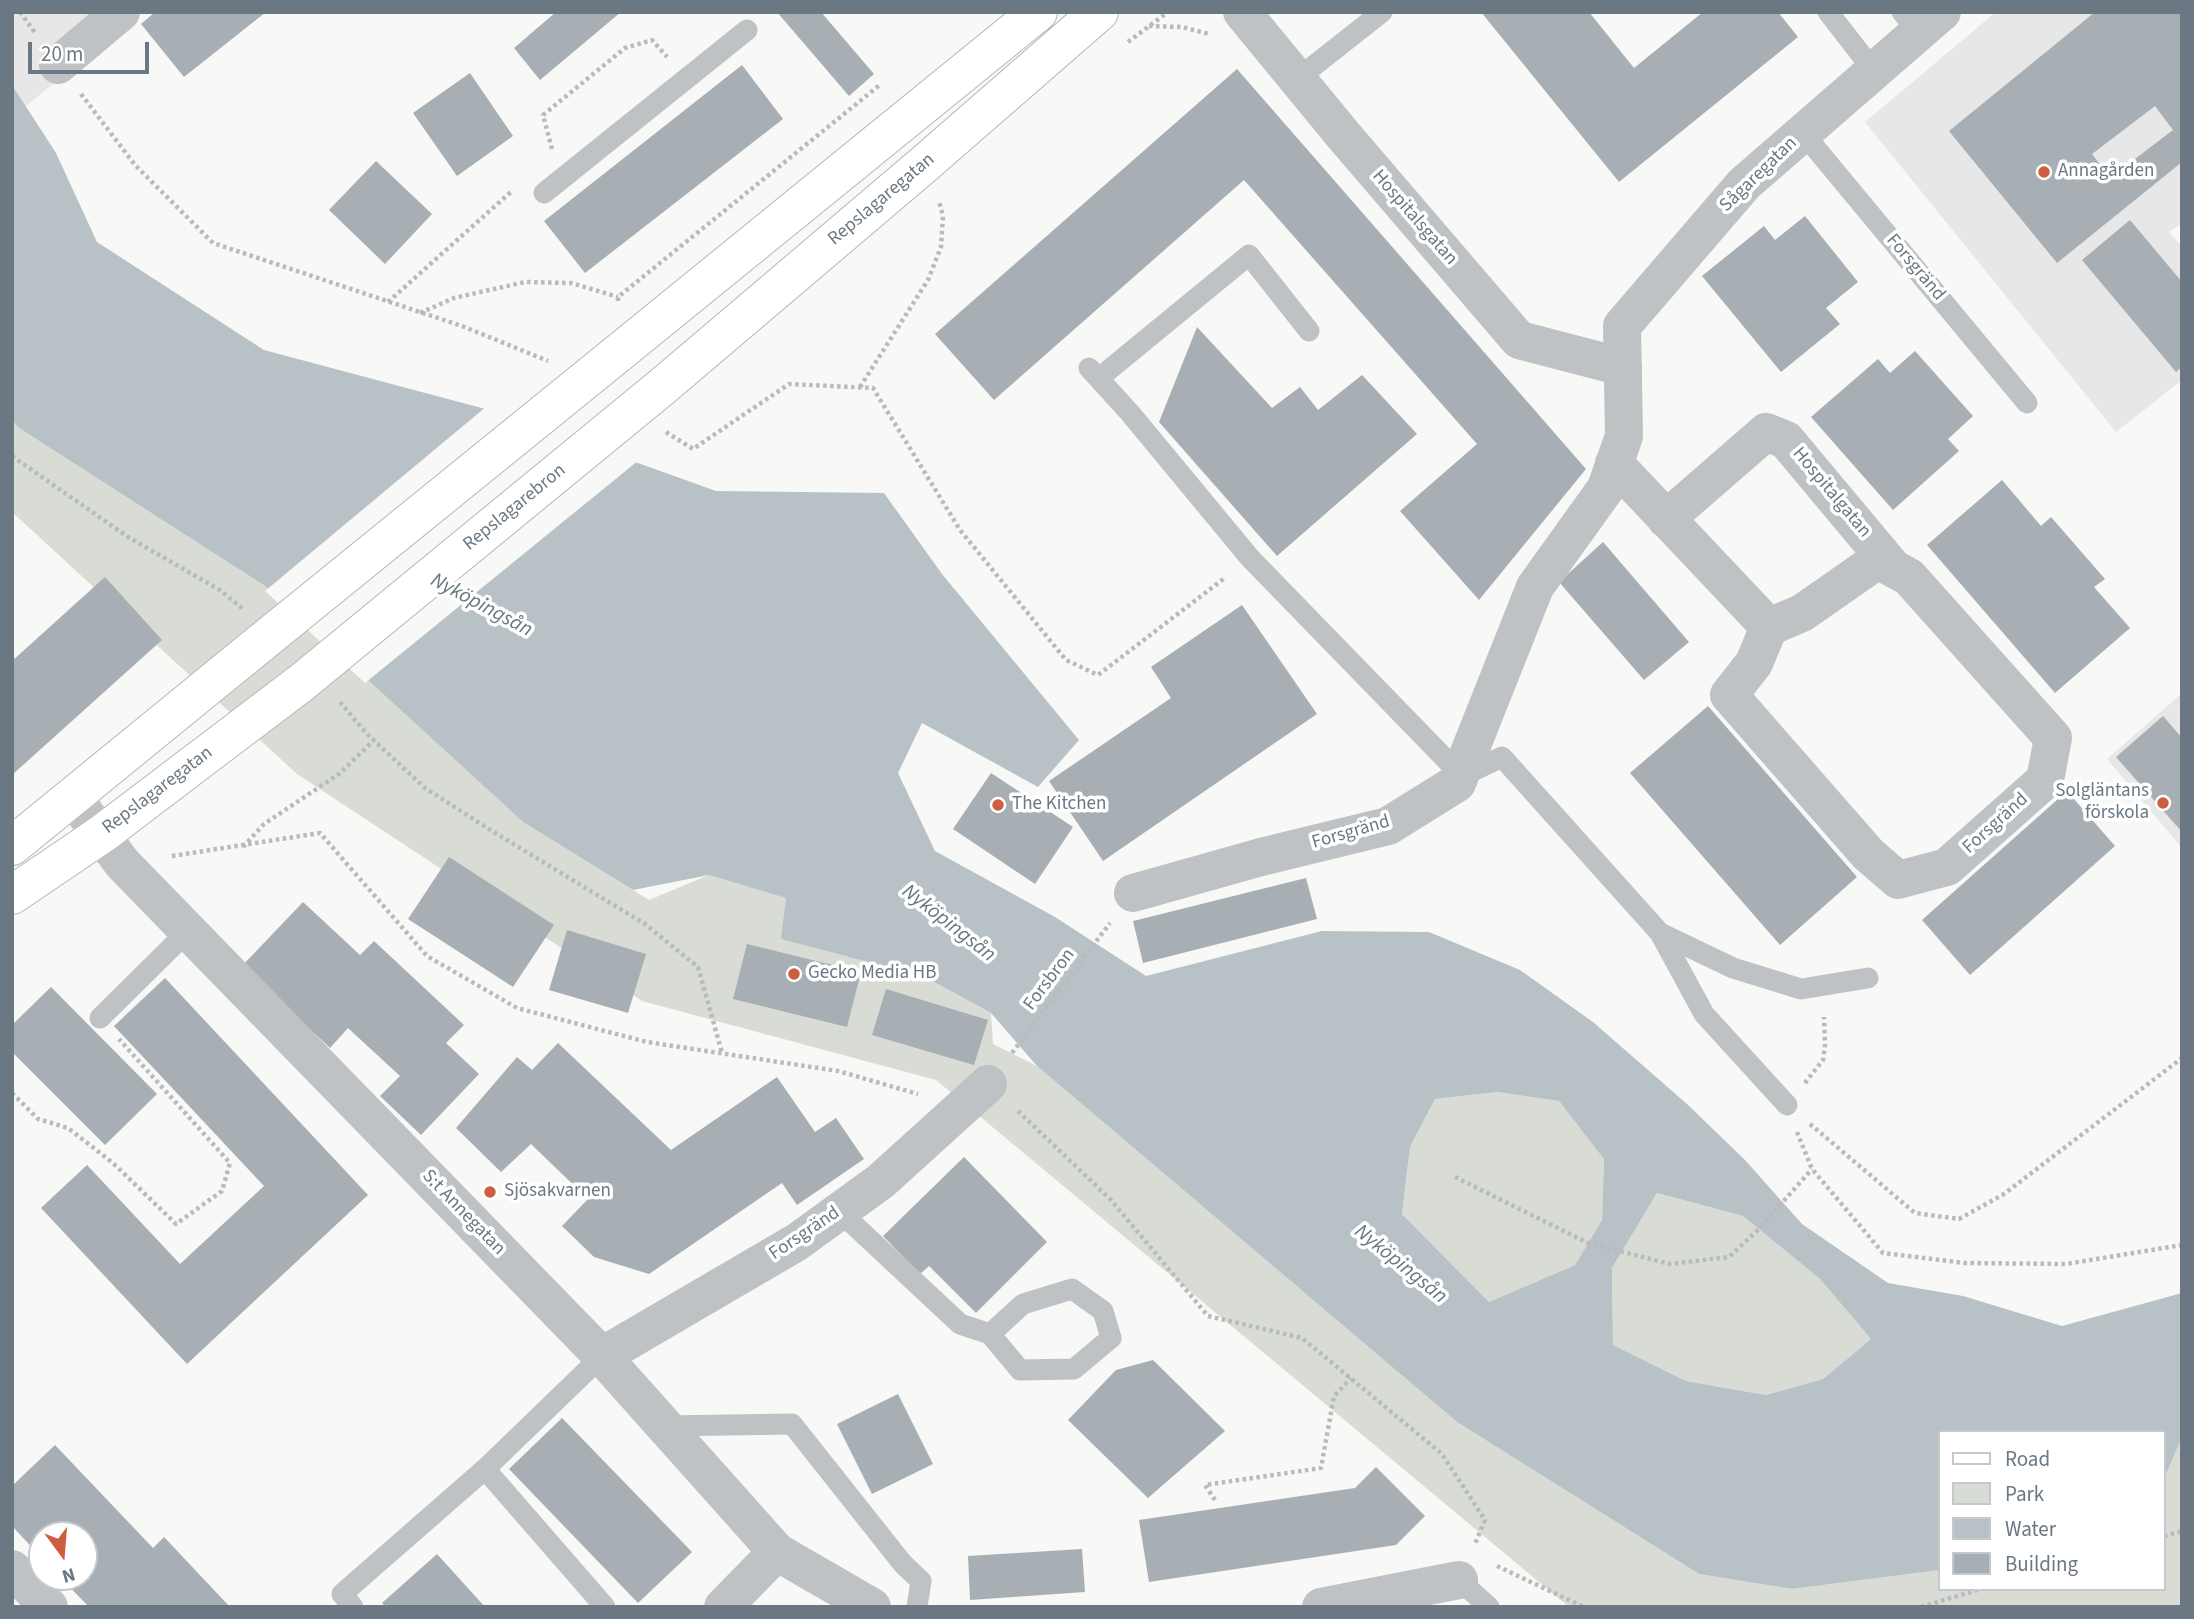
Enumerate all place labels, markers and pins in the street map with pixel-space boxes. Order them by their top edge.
place label: Annagården [2058,161,2154,183]
marker: Annagården [2036,164,2052,180]
place label: Solgläntans förskola [2055,781,2149,825]
place label: The Kitchen [1012,794,1106,816]
marker: Solgläntans förskola [2155,795,2171,811]
marker: The Kitchen [990,797,1006,813]
place label: Gecko Media HB [808,963,936,985]
marker: Gecko Media HB [786,966,802,982]
place label: Sjösakvarnen [504,1181,611,1203]
marker: Sjösakvarnen [482,1184,498,1200]

